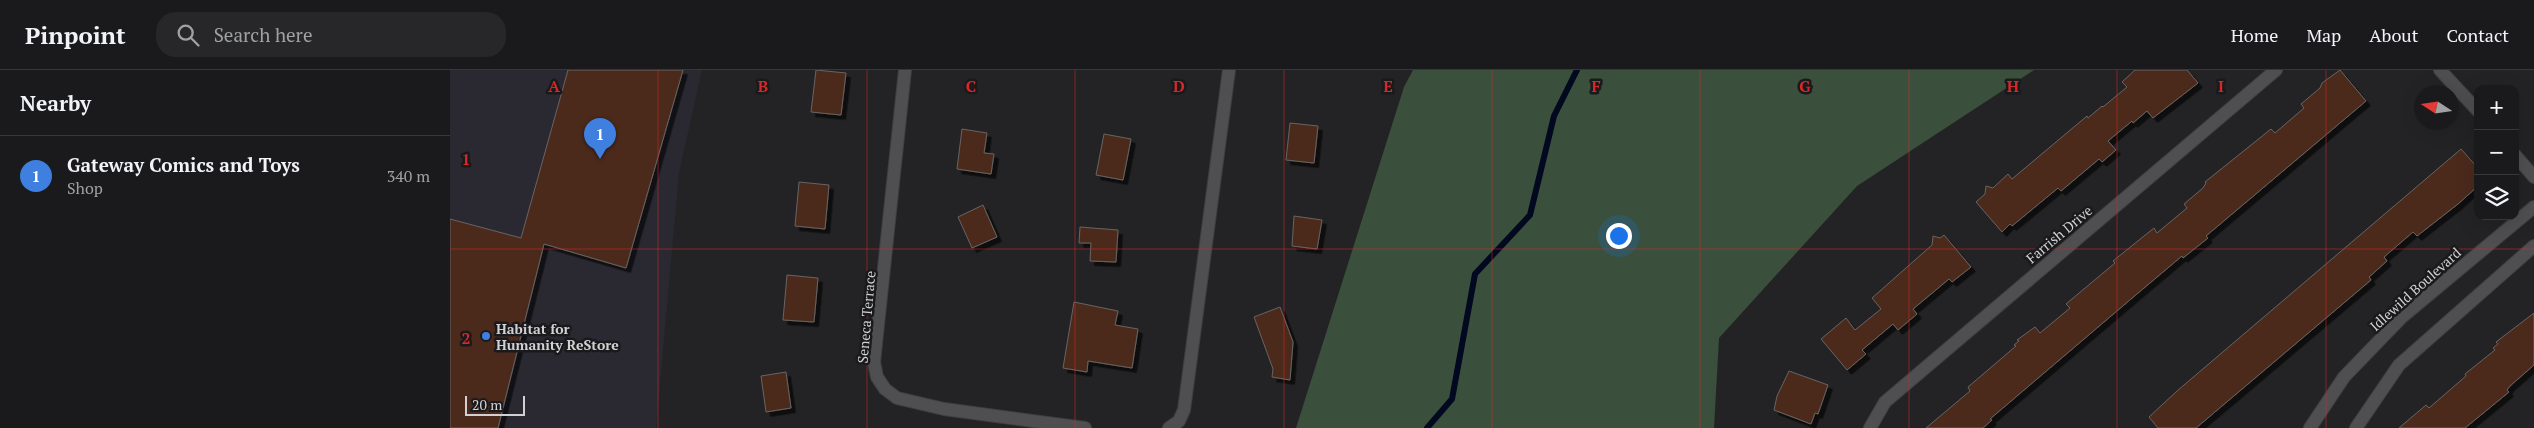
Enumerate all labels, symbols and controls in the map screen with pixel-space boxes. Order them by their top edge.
search box [156,12,506,57]
text: Pinpoint [25,19,126,51]
icon: search [174,21,202,49]
text: Search here [214,22,312,47]
text: Home [2231,23,2278,47]
text: Map [2306,23,2341,47]
text: About [2369,23,2418,47]
text: Contact [2446,23,2509,47]
text: A [548,75,560,97]
text: B [758,75,768,97]
text: C [966,75,976,97]
text: D [1173,75,1185,97]
text: E [1383,75,1393,97]
text: F [1591,75,1601,97]
text: G [1799,75,1811,97]
text: H [2007,75,2019,97]
text: I [2218,75,2224,97]
north arrow [2414,85,2459,130]
map controls [2474,85,2519,220]
button: + [2474,85,2519,130]
text: Nearby [20,89,91,117]
pin: 1 [584,118,616,159]
button: − [2474,130,2519,175]
text: 1 [461,148,471,170]
text: Gateway Comics and Toys [67,152,300,177]
text: 1 [31,165,41,187]
text: 340 m [387,165,430,187]
button: layers [2474,175,2519,220]
text: Shop [67,177,103,199]
street label: Farrish Drive [2022,201,2096,267]
your location [1606,223,1632,249]
street label: Idlewild Boulevard [2365,243,2465,335]
street label: Seneca Terrace [852,270,880,364]
place label: Habitat for Humanity ReStore [496,319,619,354]
text: 2 [461,327,471,349]
marker: Habitat for Humanity ReStore [480,330,492,342]
scale bar [465,393,525,416]
text: 20 m [472,395,502,414]

